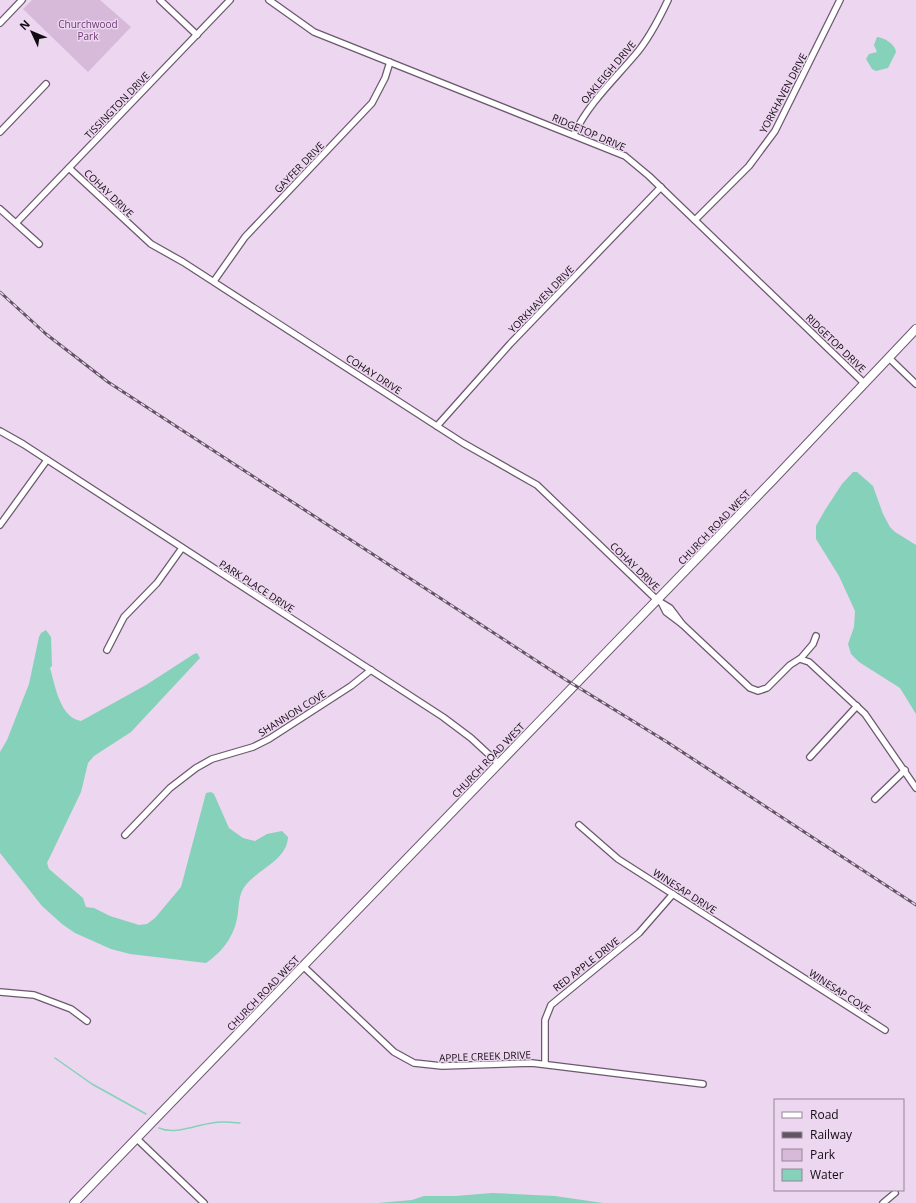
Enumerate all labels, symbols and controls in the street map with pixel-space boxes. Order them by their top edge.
north arrow [12,12,52,52]
text: N [16,16,33,33]
park label: Churchwood Park [58,17,118,43]
street label: OAKLEIGH DRIVE [577,37,639,107]
street label: YORKHAVEN DRIVE [756,51,810,135]
street label: TISSINGTON DRIVE [81,68,153,142]
street label: RIDGETOP DRIVE [550,110,628,154]
street label: GAYFER DRIVE [271,138,327,196]
street label: COHAY DRIVE [81,166,137,220]
street label: YORKHAVEN DRIVE [505,262,577,336]
street label: RIDGETOP DRIVE [803,311,869,375]
street label: COHAY DRIVE [343,351,405,397]
street label: CHURCH ROAD WEST [674,486,754,568]
street label: COHAY DRIVE [607,539,663,593]
street label: PARK PLACE DRIVE [217,556,297,616]
street label: SHANNON COVE [255,686,329,740]
street label: CHURCH ROAD WEST [448,719,528,801]
street label: WINESAP DRIVE [650,865,720,917]
street label: RED APPLE DRIVE [550,934,622,994]
street label: CHURCH ROAD WEST [223,952,303,1034]
street label: WINESAP COVE [806,966,874,1016]
street label: APPLE CREEK DRIVE [439,1047,531,1065]
legend [774,1099,904,1191]
text: Road [810,1106,839,1123]
text: Railway [810,1126,853,1143]
text: Park [810,1146,836,1163]
text: Water [810,1166,844,1183]

